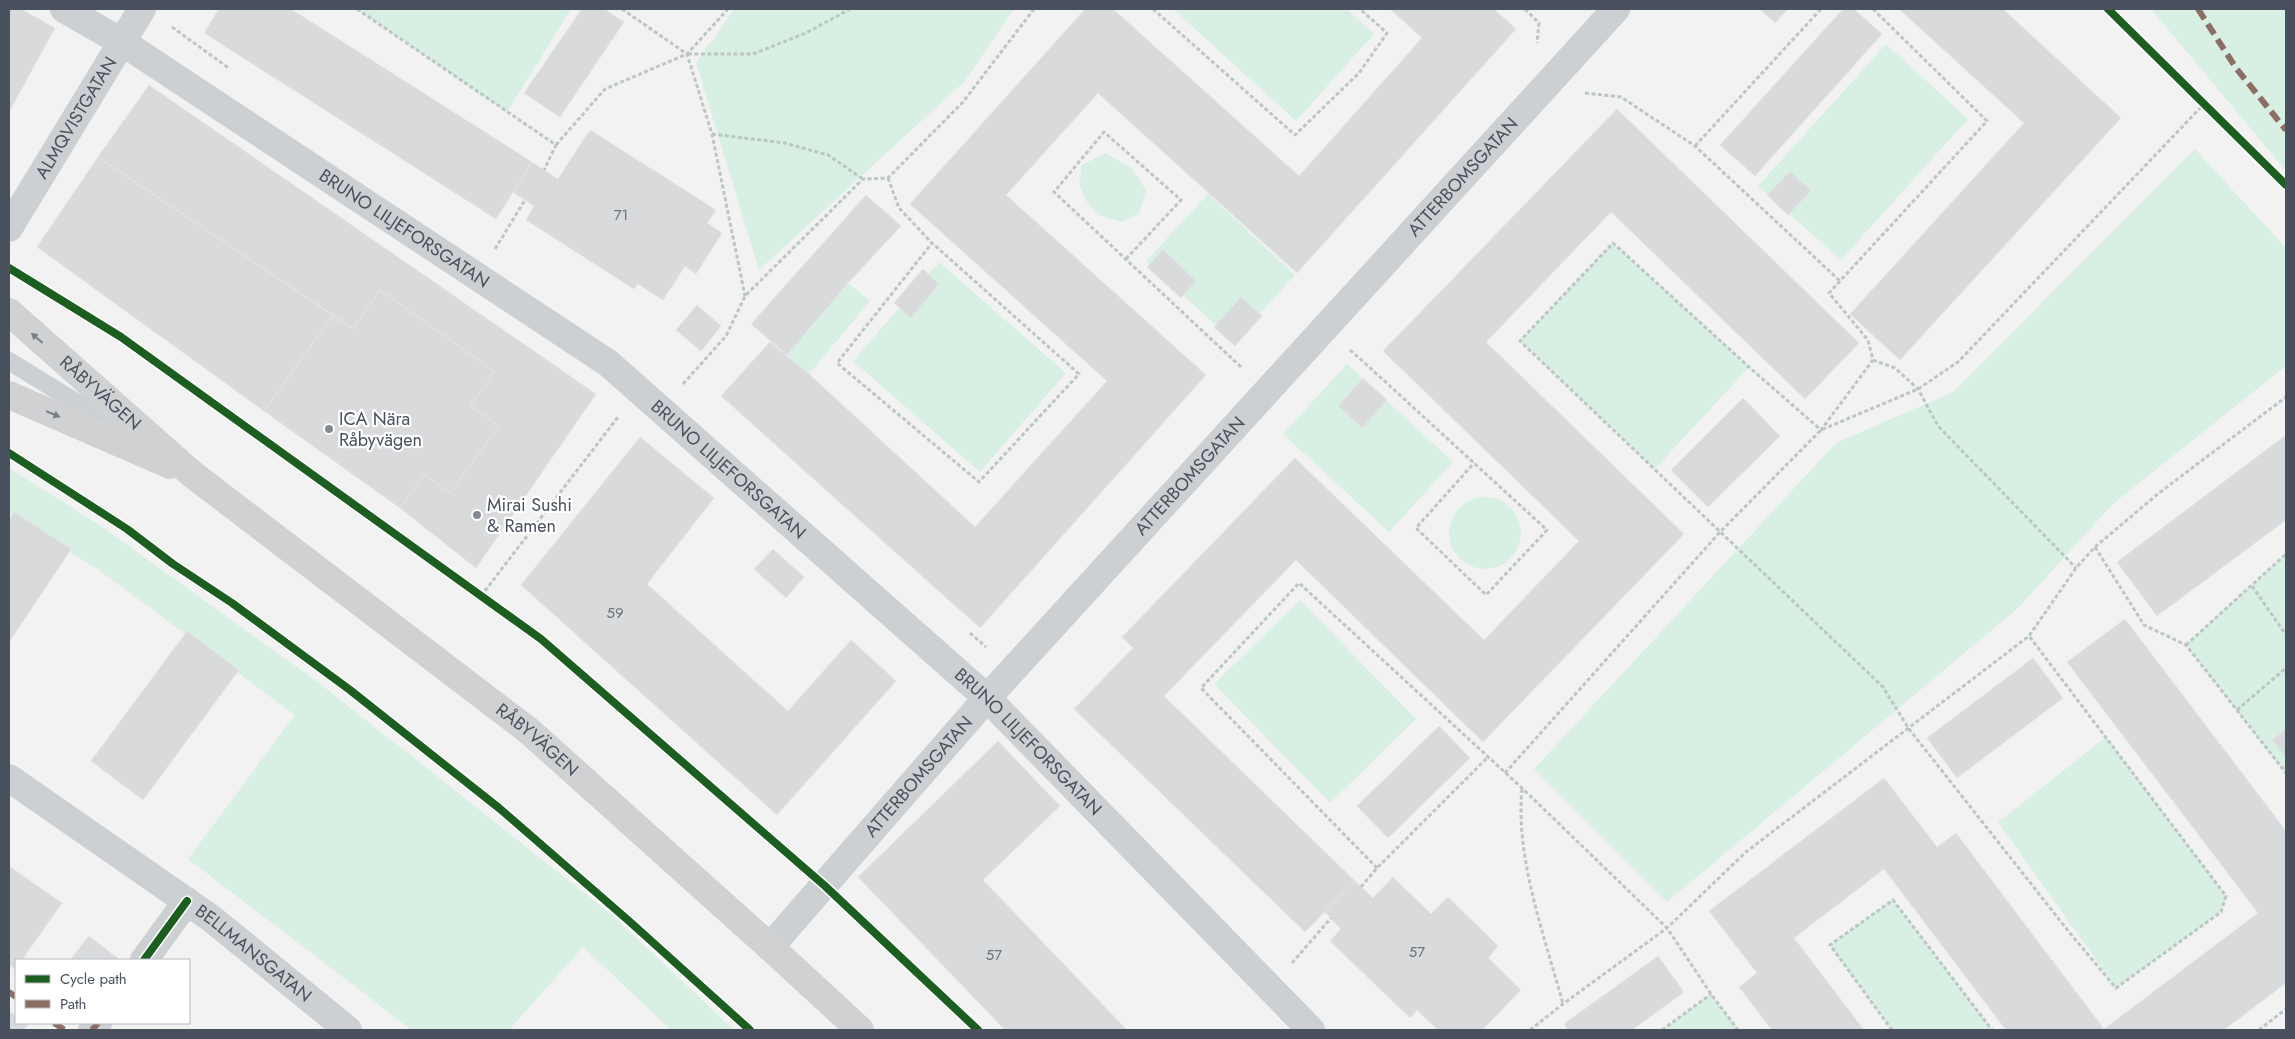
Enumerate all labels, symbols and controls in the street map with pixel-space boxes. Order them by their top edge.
street label: ALMQVISTGATAN [29,52,123,184]
street label: ATTERBOMSGATAN [1402,111,1524,242]
street label: BRUNO LILJEFORSGATAN [314,163,495,294]
house number: 71 [614,204,628,226]
one-way arrow [31,332,44,343]
street label: RÅBYVÄGEN [54,350,147,436]
street label: BRUNO LILJEFORSGATAN [645,394,812,545]
place label: ICA Nära Råbyvägen [339,406,422,453]
one-way arrow [46,411,61,419]
street label: ATTERBOMSGATAN [1129,411,1251,541]
marker: ICA Nära Råbyvägen [323,423,335,435]
place label: Mirai Sushi & Ramen [487,492,572,539]
marker: Mirai Sushi & Ramen [471,509,483,521]
house number: 59 [606,602,624,624]
street label: BRUNO LILJEFORSGATAN [949,662,1108,821]
street label: RÅBYVÄGEN [490,697,584,782]
street label: ATTERBOMSGATAN [858,710,979,843]
street label: BELLMANSGATAN [190,898,317,1008]
house number: 57 [1409,941,1425,963]
house number: 57 [986,944,1002,966]
legend [15,959,190,1024]
text: Cycle path [60,968,127,990]
text: Path [60,993,86,1015]

